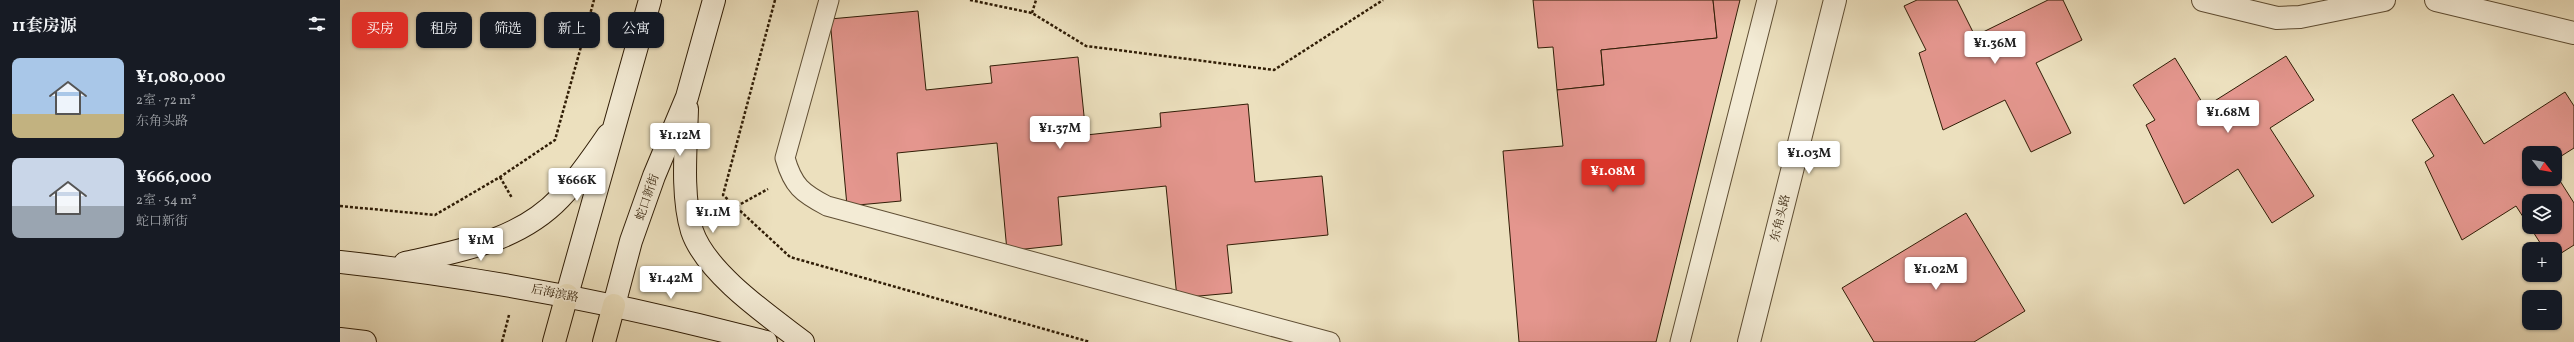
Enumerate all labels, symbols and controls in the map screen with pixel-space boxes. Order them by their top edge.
chip: 买房 [352,12,408,48]
chip: 租房 [416,12,472,48]
chip: 筛选 [480,12,536,48]
chip: 新上 [544,12,600,48]
chip: 公寓 [608,12,664,48]
icon: filters [306,13,328,35]
text: 11套房源 [12,15,77,38]
pin: ¥1.36M [1962,31,2028,65]
text: ¥1.36M [1973,35,2017,53]
text: ¥1,080,000 [136,66,225,89]
icon: home [44,74,92,122]
text: 2室 · 72 m² [136,92,196,110]
pin: ¥1.68M [2195,100,2261,134]
text: ¥1.68M [2206,104,2250,122]
text: 东角头路 [136,113,188,131]
pin: ¥1.37M [1027,116,1093,150]
text: ¥1.37M [1039,120,1081,138]
pin: ¥1.12M [647,123,713,157]
text: ¥1.12M [659,127,701,145]
pin: ¥1.03M [1776,141,1842,175]
text: ¥1.03M [1787,145,1831,163]
north arrow [2522,146,2562,186]
map controls [2522,146,2562,330]
pin: ¥1.08M [1580,159,1646,193]
text: ¥1.08M [1591,163,1635,181]
text: ¥666,000 [136,166,211,189]
pin: ¥666K [549,168,605,202]
street label: 蛇口新街 [633,171,664,223]
text: ¥666K [557,172,597,190]
icon: home [44,174,92,222]
text: 2室 · 54 m² [136,192,197,210]
street label: 东角头路 [1767,193,1795,243]
button: layers [2522,194,2562,234]
pin: ¥1.1M [685,200,741,234]
text: ¥1.1M [696,204,730,222]
text: 蛇口新街 [136,213,188,231]
pin: ¥1M [462,228,500,262]
text: ¥1M [468,232,494,250]
button: + [2522,242,2562,282]
pin: ¥1.02M [1903,257,1969,291]
text: ¥1.02M [1914,261,1958,279]
pin: ¥1.42M [638,266,704,300]
text: ¥1.42M [649,270,693,288]
street label: 后海滨路 [530,282,580,306]
button: − [2522,290,2562,330]

